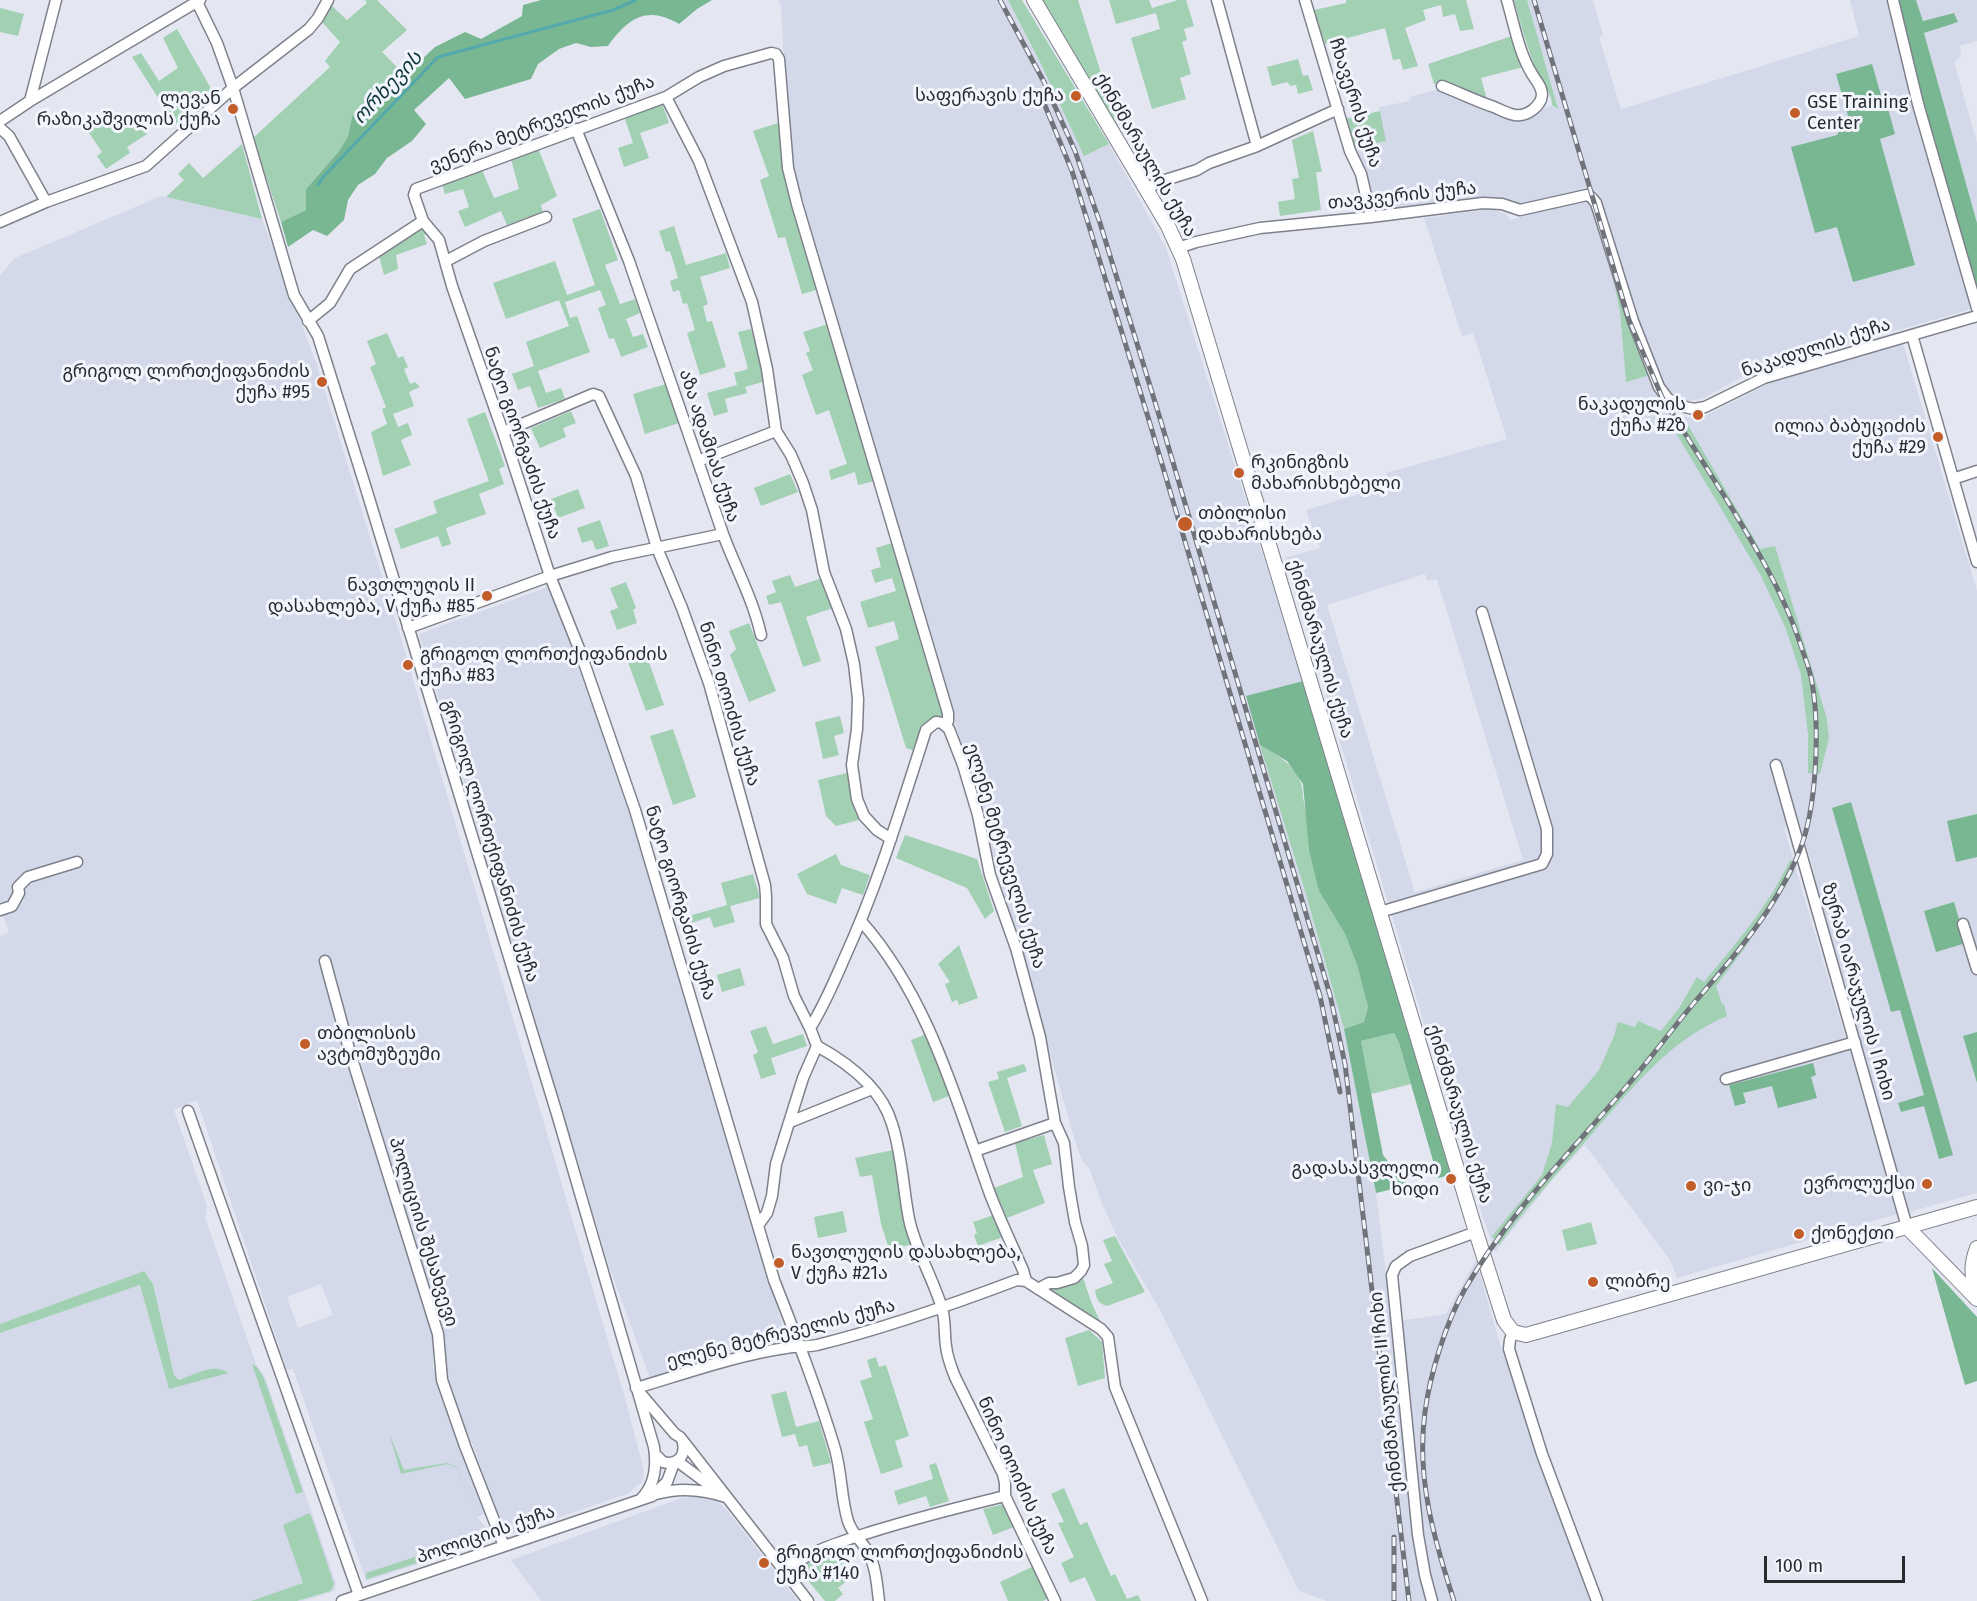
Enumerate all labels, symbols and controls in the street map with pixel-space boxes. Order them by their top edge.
street label: ჩხავერის ქუჩა [1324,36,1386,170]
water label: ორხევის [348,47,428,129]
street label: ქინძმარაულის ქუჩა [1089,69,1201,241]
street label: ვენერა მეტრეველის ქუჩა [426,71,658,177]
place label: საფერავის ქუჩა [915,85,1064,107]
place label: ლევან რაზიკაშვილის ქუჩა [37,88,221,130]
marker: საფერავის ქუჩა [1069,89,1083,103]
place label: GSE Training Center [1807,92,1908,134]
marker: ლევან რაზიკაშვილის ქუჩა [226,102,240,116]
marker: GSE Training Center [1788,106,1802,120]
street label: თავკვერის ქუჩა [1327,177,1477,215]
street label: ნაკადულის ქუჩა [1739,314,1893,382]
street label: ნატო გიორგაძის ქუჩა [479,344,565,542]
place label: გრიგოლ ლორთქიფანიძის ქუჩა #95 [62,361,310,404]
street label: აზა ადამიას ქუჩა [674,367,744,525]
marker: გრიგოლ ლორთქიფანიძის ქუჩა #95 [315,375,329,389]
place label: ნაკადულის ქუჩა #2ზ [1578,394,1686,436]
marker: ნაკადულის ქუჩა #2ზ [1691,408,1705,422]
place label: ილია ბაბუციძის ქუჩა #29 [1774,416,1926,458]
marker: ილია ბაბუციძის ქუჩა #29 [1931,430,1945,444]
place label: რკინიგზის მახარისხებელი [1251,452,1401,494]
marker: რკინიგზის მახარისხებელი [1232,466,1246,480]
place label: თბილისი დახარისხება [1198,503,1322,546]
marker: თბილისი დახარისხება [1176,515,1194,533]
street label: ქინძმარაულის ქუჩა [1282,557,1358,741]
place label: ნავთლუღის II დასახლება, V ქუჩა #85 [268,575,475,618]
marker: ნავთლუღის II დასახლება, V ქუჩა #85 [480,589,494,603]
street label: ნინო თოიძის ქუჩა [694,619,764,789]
place label: გრიგოლ ლორთქიფანიძის ქუჩა #83 [420,644,668,686]
marker: გრიგოლ ლორთქიფანიძის ქუჩა #83 [401,658,415,672]
street label: გრიგოლ ლორთქიფანიძის ქუჩა [437,697,543,985]
street label: ელენე მეტრეველის ქუჩა [960,741,1050,971]
street label: ნატო გიორგაძის ქუჩა [640,803,720,1003]
street label: ზურაბ იარაჯულის I ჩიხი [1817,881,1899,1103]
street label: ქინძმარაულის ქუჩა [1421,1022,1497,1206]
place label: თბილისის ავტომუზეუმი [317,1023,440,1066]
marker: თბილისის ავტომუზეუმი [298,1037,312,1051]
street label: პოლიციის შესახვევი [384,1135,462,1329]
place label: გადასასვლელი ხიდი [1291,1158,1439,1200]
marker: გადასასვლელი ხიდი [1444,1172,1458,1186]
place label: ევროლუქსი [1803,1173,1915,1195]
place label: ვი-ჯი [1703,1175,1751,1197]
marker: ევროლუქსი [1920,1177,1934,1191]
marker: ვი-ჯი [1684,1179,1698,1193]
place label: ქონექთი [1811,1223,1894,1245]
marker: ქონექთი [1792,1227,1806,1241]
place label: ნავთლუღის დასახლება, V ქუჩა #21ა [791,1242,1021,1284]
marker: ნავთლუღის დასახლება, V ქუჩა #21ა [772,1256,786,1270]
place label: ლიბრე [1605,1271,1671,1293]
marker: ლიბრე [1586,1275,1600,1289]
street label: ქინძმარაულის II ჩიხი [1366,1291,1408,1493]
street label: ელენე მეტრეველის ქუჩა [664,1295,898,1373]
street label: ნინო თოიძის ქუჩა [972,1394,1062,1558]
street label: პოლიციის ქუჩა [414,1501,558,1569]
place label: გრიგოლ ლორთქიფანიძის ქუჩა #140 [776,1542,1024,1584]
scale bar [1767,1544,1908,1582]
text: 100 m [1775,1555,1823,1577]
marker: გრიგოლ ლორთქიფანიძის ქუჩა #140 [757,1556,771,1570]

